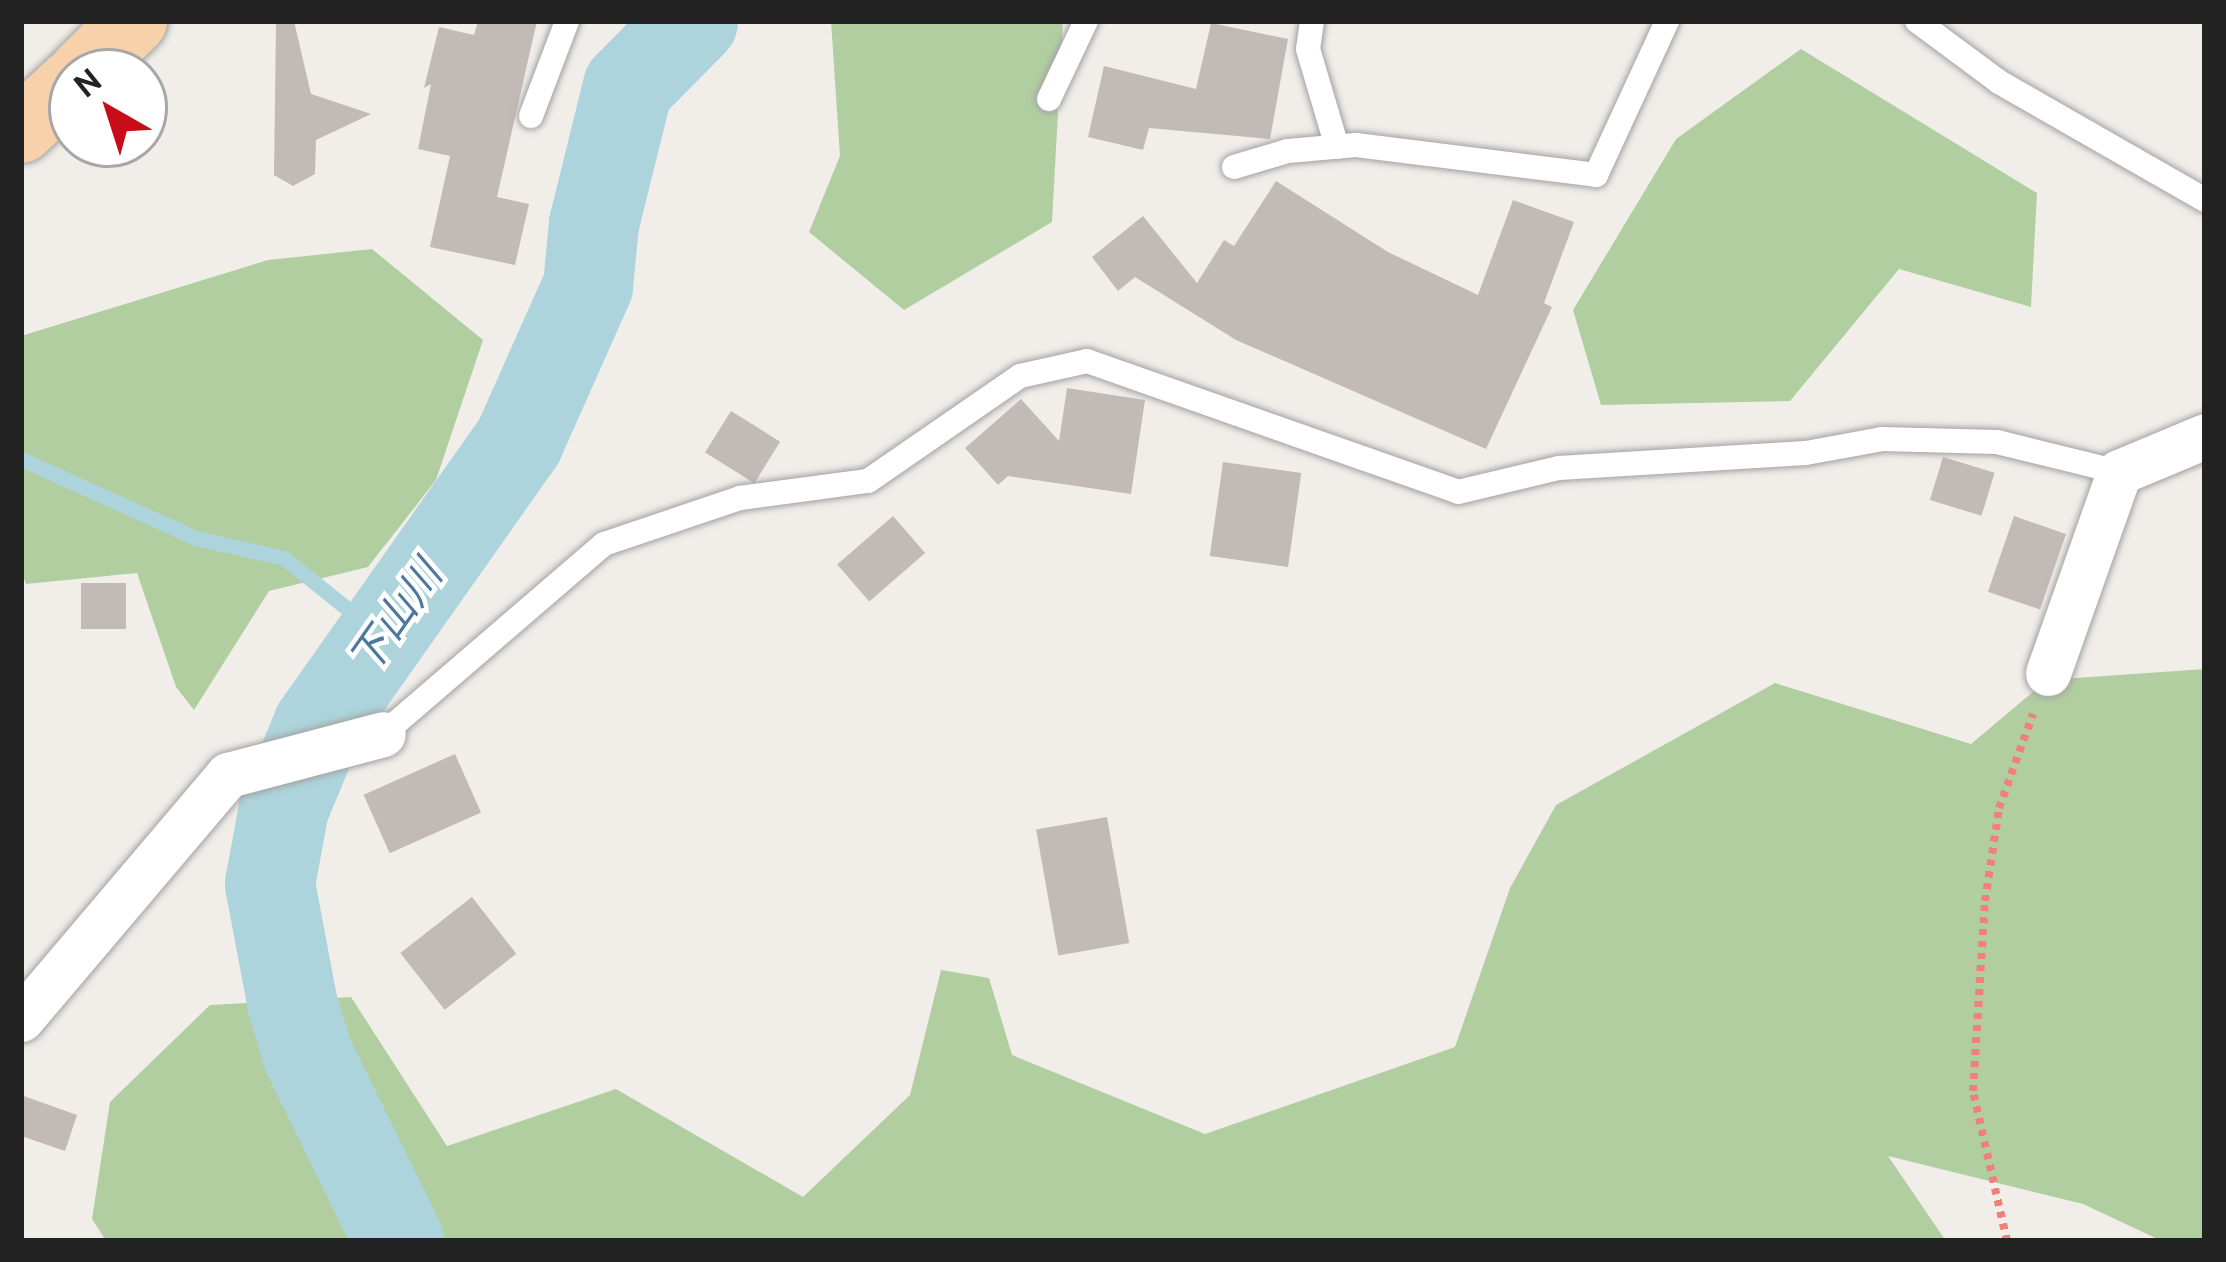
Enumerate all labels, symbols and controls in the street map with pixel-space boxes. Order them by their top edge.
north arrow [48,48,168,168]
text: N [66,59,109,105]
water label: 下山川 [338,551,452,683]

